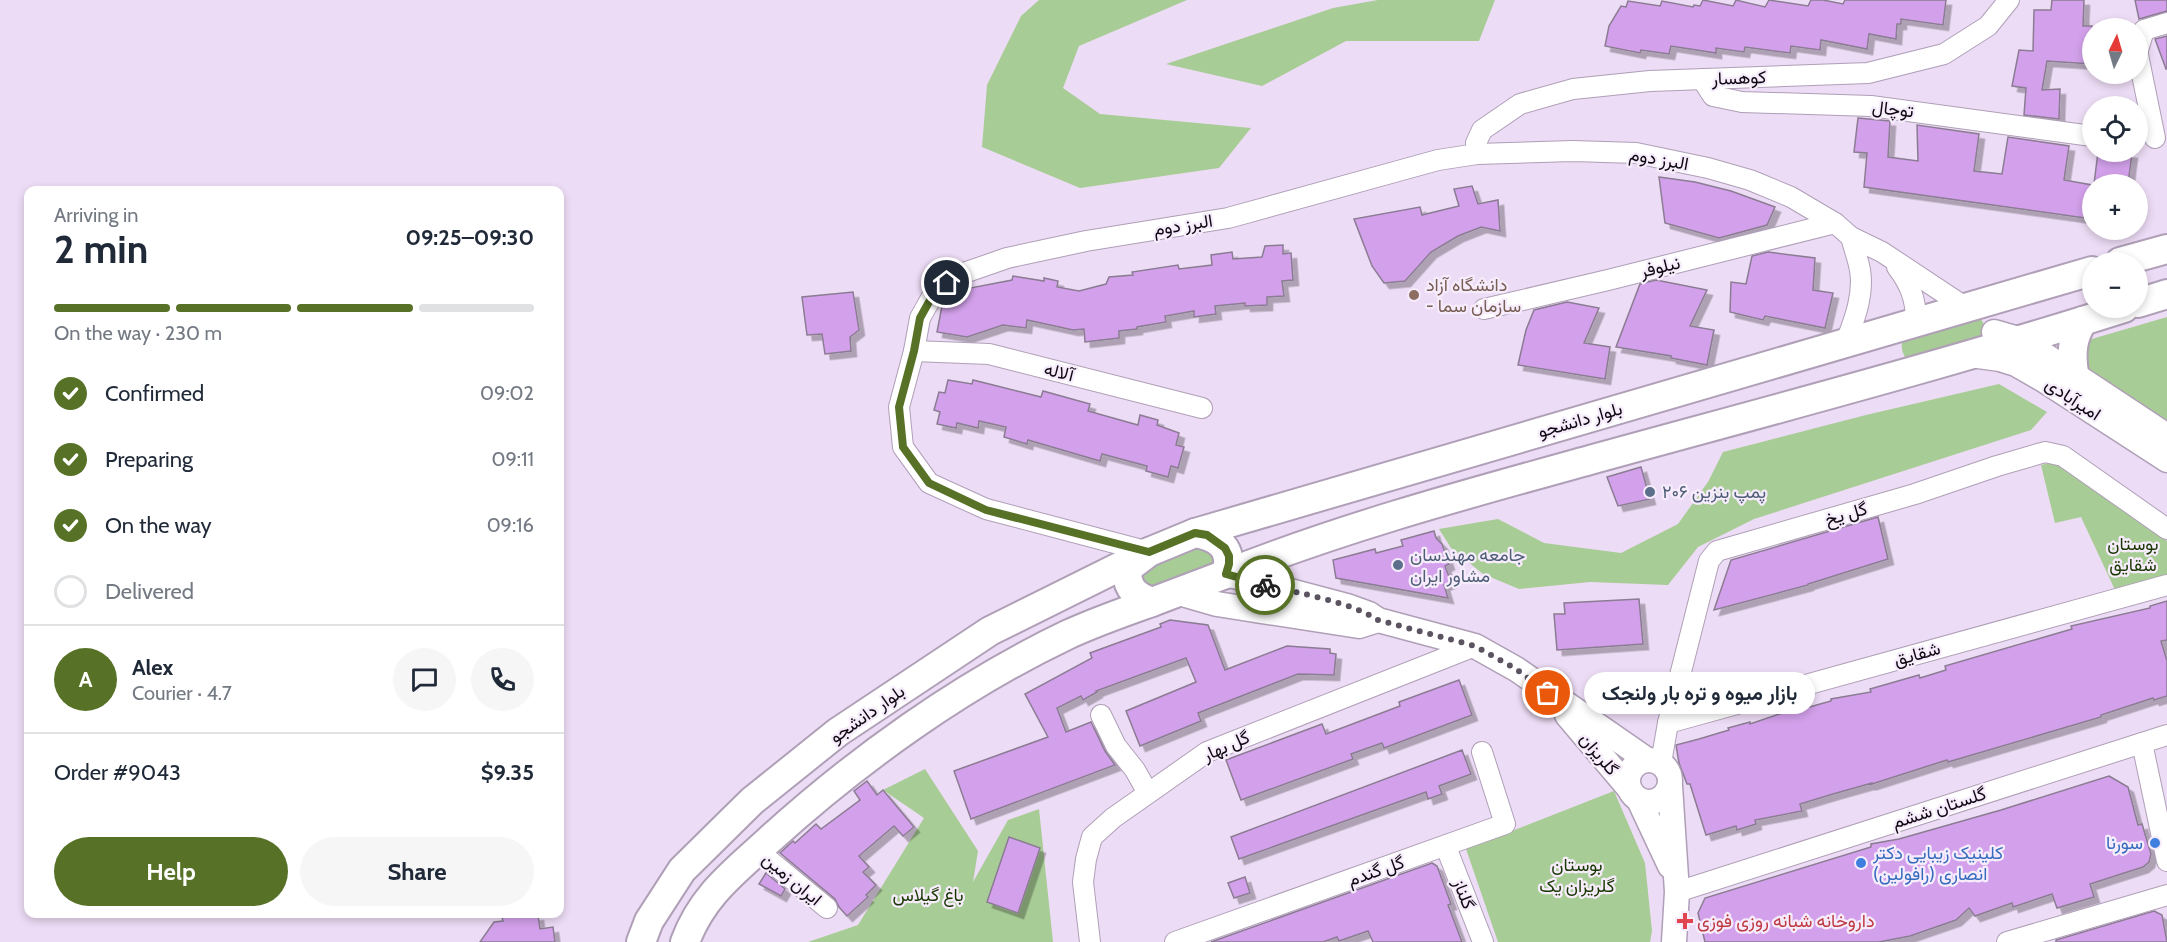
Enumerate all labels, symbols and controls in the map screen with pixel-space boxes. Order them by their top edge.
north arrow [2082,18,2148,84]
map controls [2082,18,2148,318]
street label: کوهسار [1710,66,1767,90]
street label: توچال [1871,96,1915,123]
button: locate [2082,96,2148,162]
street label: البرز دوم [1627,143,1690,176]
button: + [2082,174,2148,240]
text: Arriving in [54,203,138,227]
street label: البرز دوم [1152,209,1214,242]
text: 09:25–09:30 [405,224,534,251]
text: 2 min [54,225,148,273]
street label: نیلوفر [1637,251,1682,283]
button: − [2082,252,2148,318]
pin [921,257,972,308]
icon: home [930,266,963,299]
place label: دانشگاه آزاد - سازمان سما [1426,274,1521,317]
marker: دانشگاه آزاد - سازمان سما [1407,288,1421,302]
text: On the way · 230 m [54,321,222,345]
street label: آلاله [1042,358,1078,387]
street label: امیرآبادی [2041,373,2105,425]
icon: check [54,377,87,410]
text: Confirmed [105,380,204,407]
text: 09:02 [480,381,534,405]
street label: بلوار دانشجو [1535,397,1625,443]
icon: check [54,443,87,476]
text: Preparing [105,446,193,473]
text: 09:11 [491,447,534,471]
place label: پمپ بنزین ۲۰۶ [1662,481,1766,504]
marker: پمپ بنزین ۲۰۶ [1643,485,1657,499]
street label: گل یخ [1822,497,1870,531]
icon: check [54,509,87,542]
text: On the way [105,512,212,539]
text: 09:16 [487,513,534,537]
park label: بوستان شقایق [2107,533,2159,576]
place label: جامعه مهندسان مشاور ایران [1410,544,1525,587]
courier [1235,555,1295,615]
marker: جامعه مهندسان مشاور ایران [1391,558,1405,572]
icon: bike [1249,569,1282,602]
text: Delivered [105,578,194,605]
street label: شقایق [1891,637,1943,671]
button: chat [393,648,456,711]
button: phone [471,648,534,711]
text: Alex [132,654,173,681]
text: A [79,666,92,693]
pin [1522,667,1573,718]
callout: بازار میوه و تره بار ولنجک [1584,672,1815,714]
icon: bag [1531,676,1564,709]
street label: بلوار دانشجو [825,680,909,748]
text: Courier · 4.7 [132,681,232,705]
text: بازار میوه و تره بار ولنجک [1602,681,1797,705]
street label: گل بهار [1198,726,1253,766]
street label: گلریزان [1575,728,1623,780]
text: Order #9043 [54,759,181,786]
text: $9.35 [481,759,534,786]
street label: گلستان ششم [1889,782,1989,834]
place label: سورنا [2106,832,2143,854]
marker: سورنا [2148,836,2162,850]
button: Help [54,837,288,906]
button: Share [300,837,534,906]
place label: کلینیک زیبایی دکتر انصاری (رافولین) [1872,842,2003,885]
street label: ایران زمین [758,848,826,910]
street label: گل گندم [1345,851,1408,892]
park label: بوستان گلریزان یک [1539,854,1615,897]
marker: کلینیک زیبایی دکتر انصاری (رافولین) [1854,856,1868,870]
street label: گلناز [1448,875,1480,912]
park label: باغ گیلاس [892,884,964,907]
place label: داروخانه شبانه روزی فوزی [1697,910,1875,932]
marker: داروخانه شبانه روزی فوزی [1678,914,1692,928]

